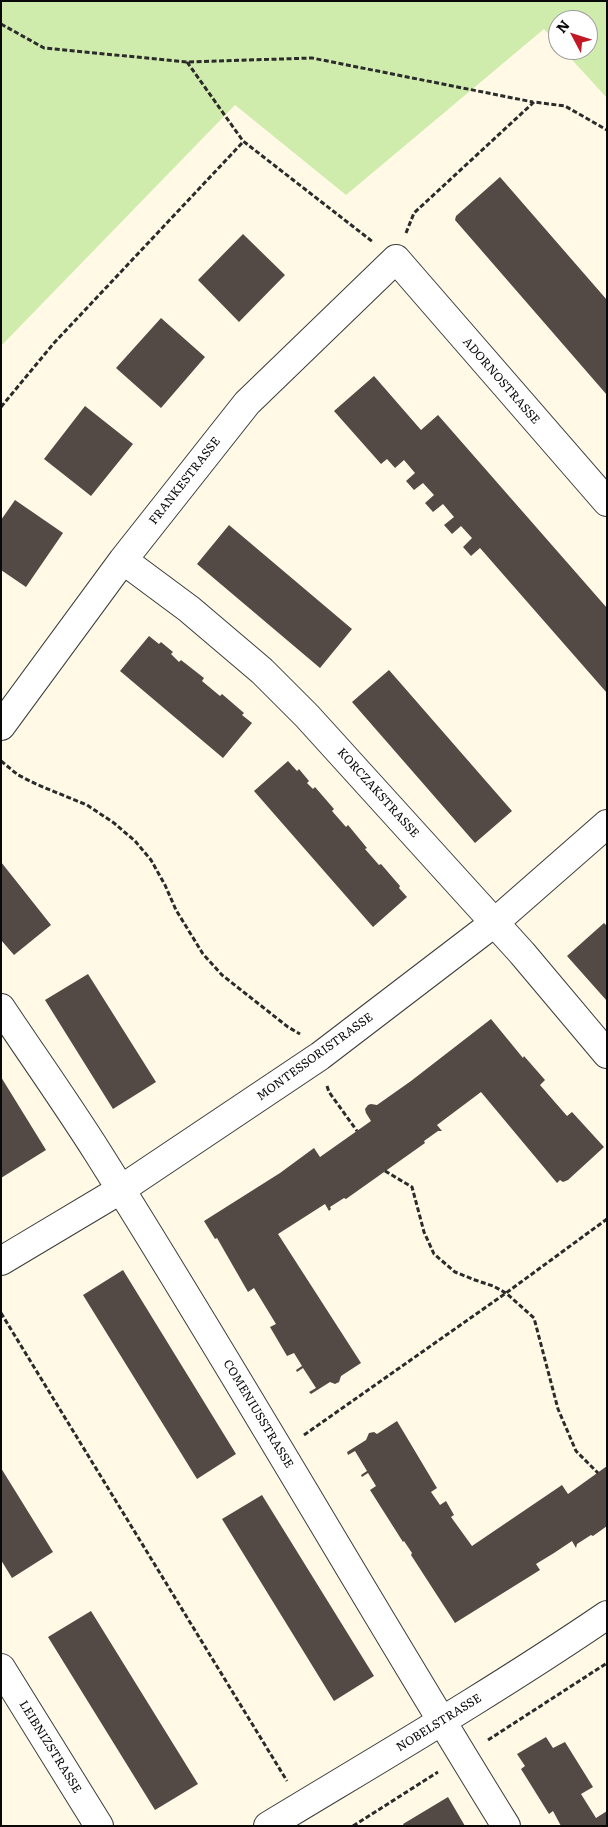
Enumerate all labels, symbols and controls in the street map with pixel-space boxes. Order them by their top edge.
north arrow [548,10,598,60]
text: N [551,15,574,37]
street label: ADORNOSTRASSE [459,335,543,427]
street label: FRANKESTRASSE [146,434,224,528]
street label: KORCZAKSTRASSE [334,745,422,841]
street label: MONTESSORISTRASSE [254,1010,376,1104]
street label: COMENIUSSTRASSE [220,1357,296,1471]
street label: NOBELSTRASSE [394,1691,484,1755]
street label: LEIBNIZSTRASSE [16,1698,84,1796]

